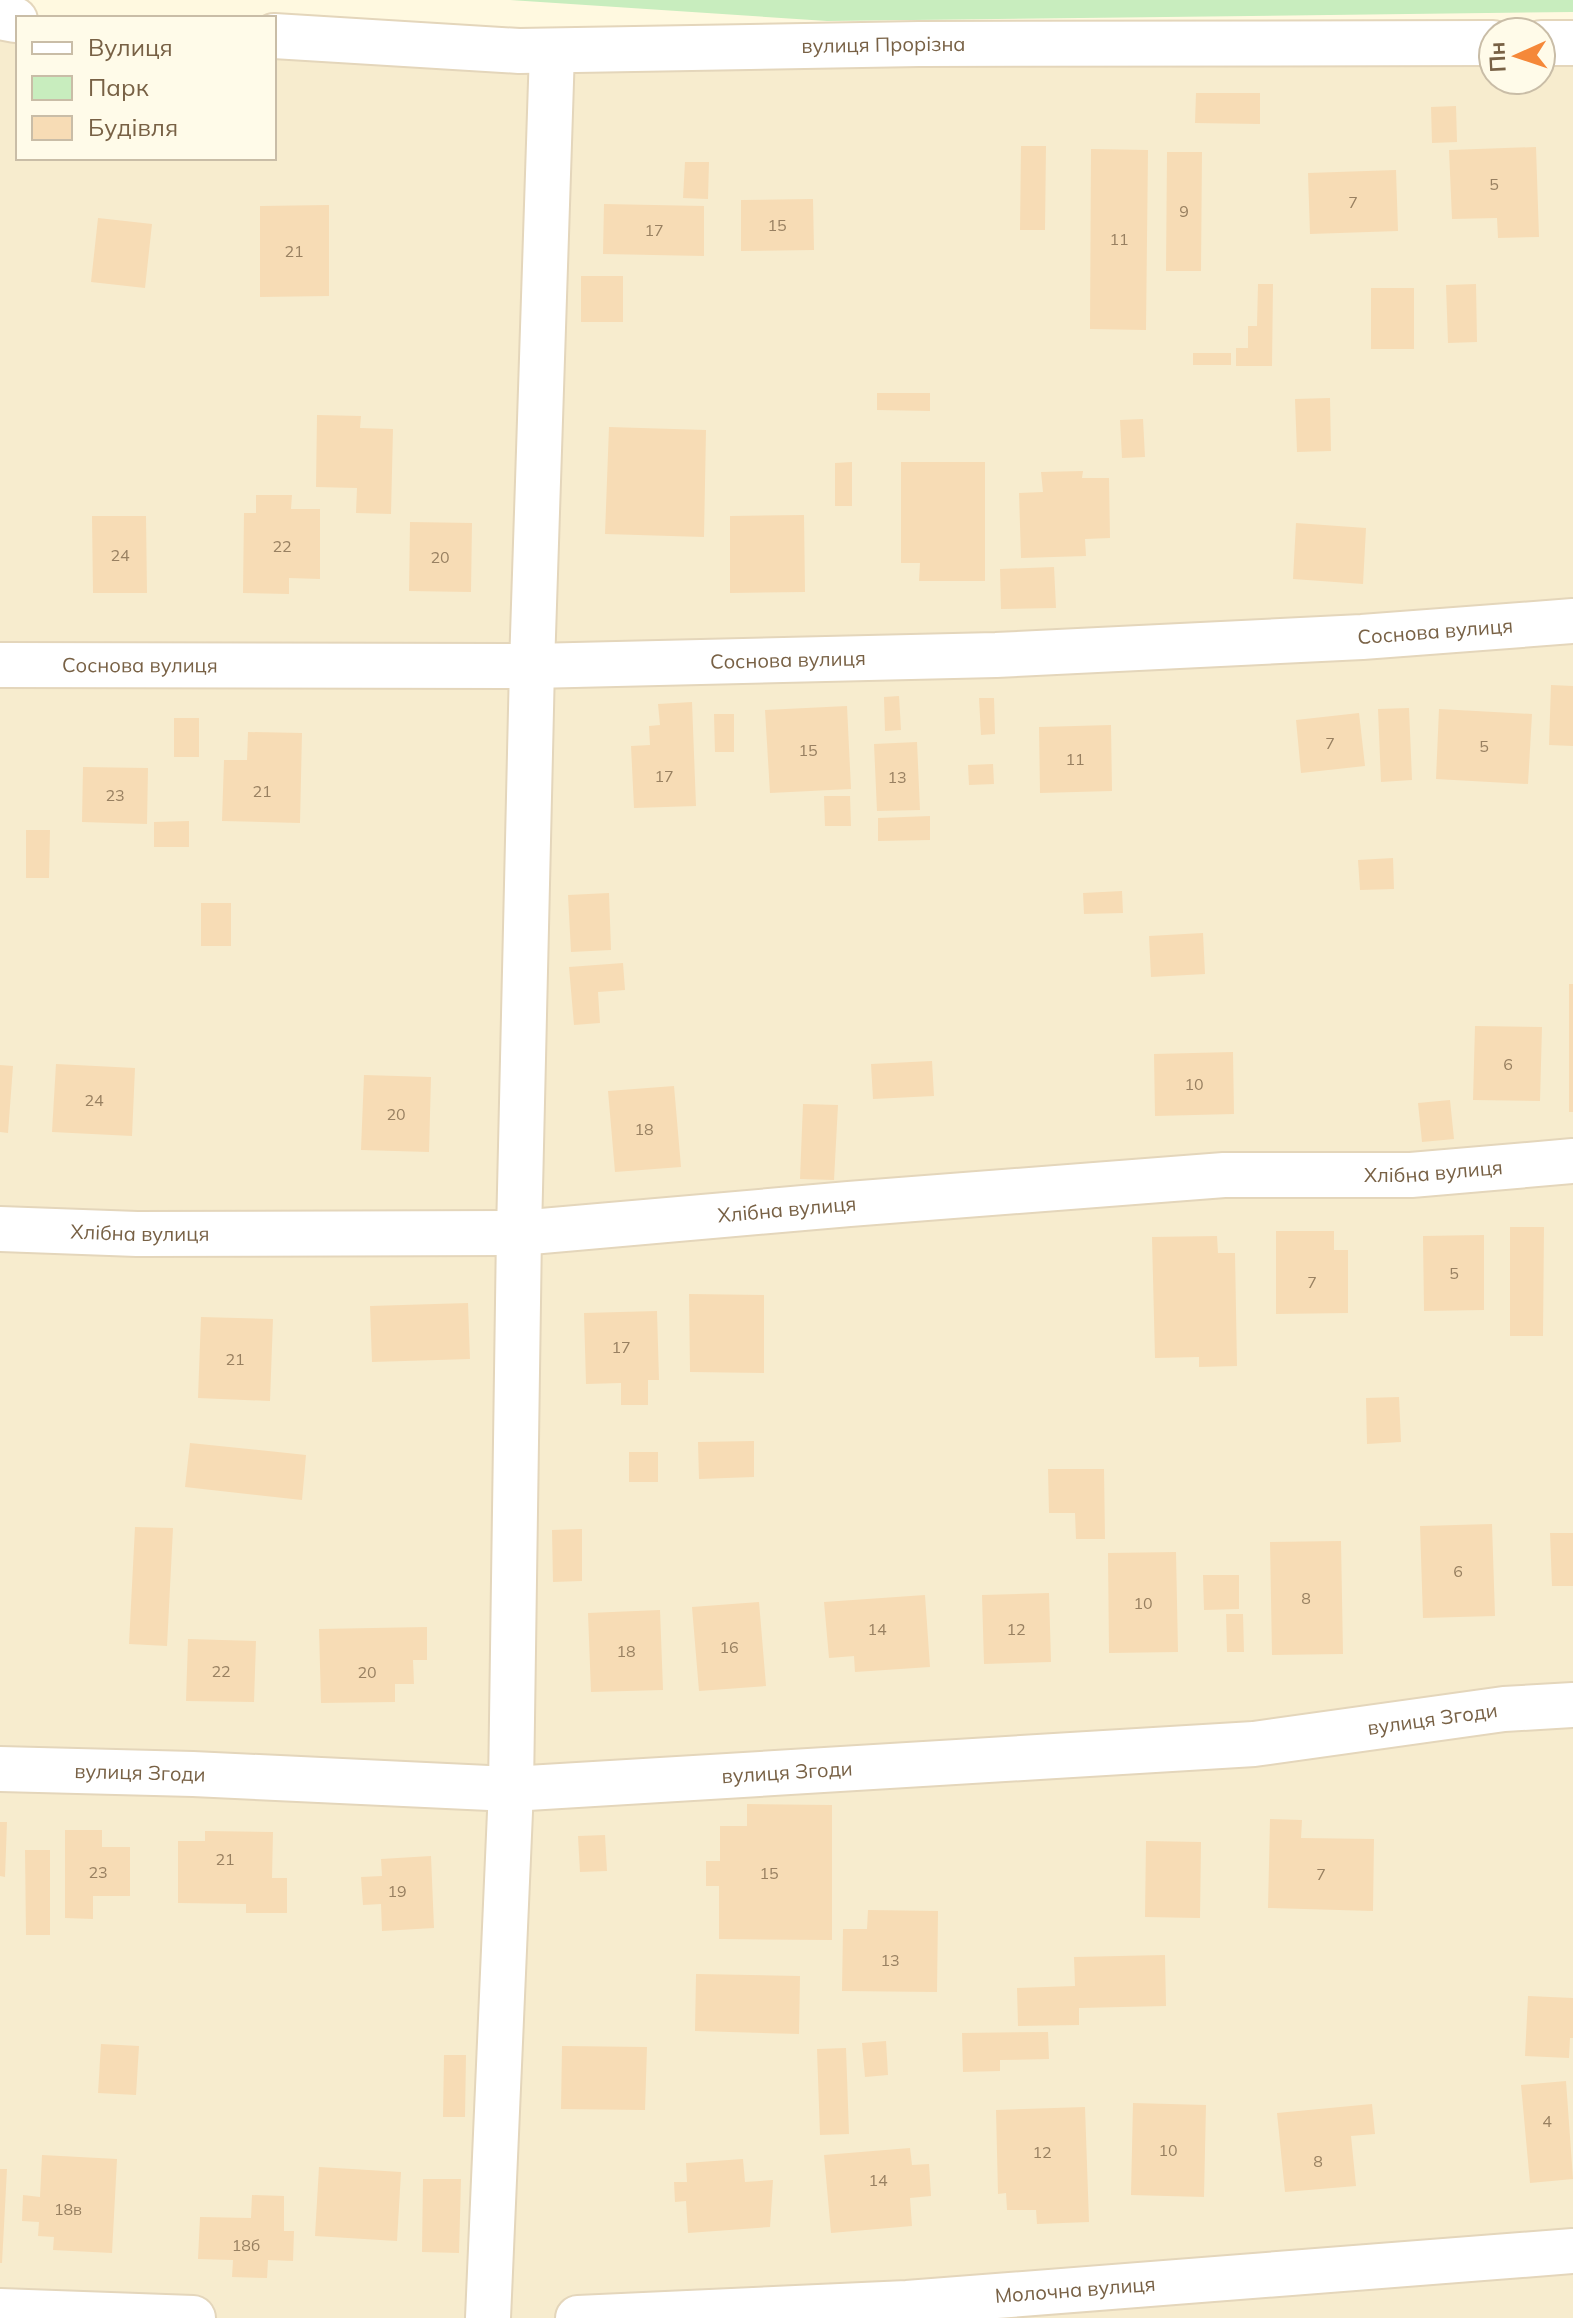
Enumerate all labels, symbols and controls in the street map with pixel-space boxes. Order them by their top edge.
legend [16,16,276,160]
north arrow [1477,16,1557,96]
street label: вулиця Прорізна [801,31,966,58]
text: Вулиця [88,32,173,62]
text: Пн [1482,41,1512,73]
text: Парк [88,72,149,102]
text: Будівля [88,112,178,142]
house number: 5 [1489,174,1499,194]
house number: 7 [1348,192,1358,212]
house number: 9 [1179,201,1189,221]
house number: 15 [767,215,787,235]
house number: 17 [644,220,664,240]
house number: 11 [1109,229,1129,249]
house number: 21 [284,241,304,261]
house number: 22 [272,536,292,556]
house number: 24 [110,545,130,565]
house number: 20 [430,547,450,567]
street label: Соснова вулиця [1357,613,1514,649]
street label: Соснова вулиця [710,645,866,674]
street label: Соснова вулиця [62,652,218,677]
house number: 7 [1325,733,1335,753]
house number: 5 [1479,736,1489,756]
house number: 15 [798,740,818,760]
house number: 11 [1065,749,1085,769]
house number: 17 [654,766,674,786]
house number: 13 [887,767,907,787]
house number: 21 [252,781,272,801]
house number: 23 [105,785,125,805]
house number: 6 [1503,1054,1513,1074]
house number: 10 [1184,1074,1204,1094]
house number: 24 [84,1090,104,1110]
house number: 20 [386,1104,406,1124]
house number: 18 [634,1119,654,1139]
street label: Хлібна вулиця [1364,1154,1504,1187]
street label: Хлібна вулиця [716,1190,857,1228]
street label: Хлібна вулиця [70,1219,209,1246]
house number: 5 [1449,1263,1459,1283]
house number: 7 [1307,1272,1317,1292]
house number: 17 [611,1337,631,1357]
house number: 21 [225,1349,245,1369]
house number: 6 [1453,1561,1463,1581]
house number: 8 [1301,1588,1311,1608]
house number: 10 [1133,1593,1153,1613]
house number: 14 [867,1619,887,1639]
house number: 12 [1006,1619,1026,1639]
house number: 16 [719,1637,739,1657]
house number: 18 [616,1641,636,1661]
house number: 22 [211,1661,231,1681]
house number: 20 [357,1662,377,1682]
street label: вулиця Згоди [1366,1697,1499,1740]
street label: вулиця Згоди [721,1755,853,1788]
street label: вулиця Згоди [74,1758,206,1787]
house number: 21 [215,1849,235,1869]
house number: 23 [88,1862,108,1882]
house number: 15 [759,1863,779,1883]
house number: 7 [1316,1864,1326,1884]
house number: 19 [387,1881,407,1901]
house number: 13 [880,1950,900,1970]
house number: 4 [1542,2111,1552,2131]
house number: 10 [1158,2140,1178,2160]
house number: 12 [1032,2142,1052,2162]
house number: 8 [1313,2151,1323,2171]
house number: 14 [868,2170,888,2190]
house number: 18в [54,2199,82,2219]
house number: 18б [232,2235,260,2255]
street label: Молочна вулиця [994,2271,1156,2308]

